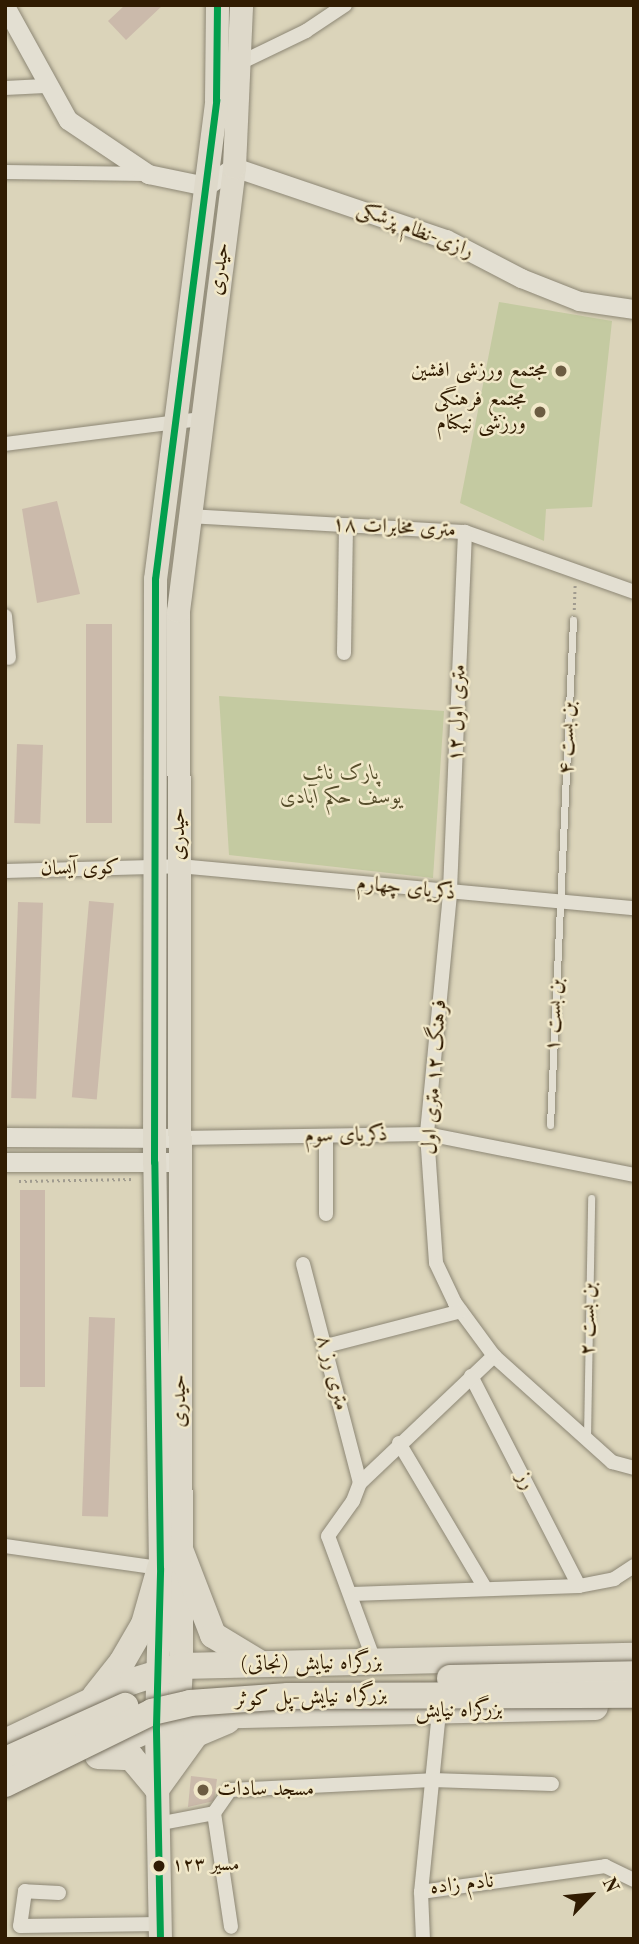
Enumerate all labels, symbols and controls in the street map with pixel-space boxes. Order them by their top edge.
street label: رازی-نظام پزشکی [353,197,477,265]
street label: حیدری [204,241,236,297]
place label: مجتمع ورزشی افشین [411,358,547,384]
marker: مجتمع ورزشی افشین [553,363,569,379]
place label: مجتمع فرهنگی ورزشی نیکنام [434,387,526,437]
marker: مجتمع فرهنگی ورزشی نیکنام [532,404,548,420]
street label: ۱۸ متری مخابرات [332,512,456,544]
street label: ۱۲ متری اول [444,664,472,762]
street label: بن بست ۴ [554,701,582,775]
park label: پارک نائب یوسف حکم آبادی [280,761,402,811]
street label: حیدری [166,807,192,861]
street label: کوی آیسان [40,856,120,882]
street label: ذکریای چهارم [355,871,457,907]
street label: بن بست ۱ [541,978,569,1052]
street label: فرهنگ ۱۲ متری اول [417,999,453,1155]
street label: ذکریای سوم [304,1123,388,1149]
street label: بن بست ۲ [576,1282,602,1356]
street label: ۸ متری رز [311,1333,353,1413]
street label: حیدری [167,1374,193,1428]
street label: رز [510,1468,540,1494]
street label: بزرگراه نیایش (نجاتی) [240,1650,382,1678]
street label: بزرگراه نیایش-پل کوثر [235,1683,387,1713]
street label: بزرگراه نیایش [415,1698,503,1724]
place label: مسجد سادات [217,1777,314,1803]
marker: مسجد سادات [195,1782,211,1798]
place label: مسیر ۱۲۳ [172,1855,239,1877]
marker: مسیر ۱۲۳ [152,1859,166,1873]
north arrow [555,1860,625,1930]
street label: نادم زاده [429,1869,495,1901]
text: N [598,1875,621,1896]

